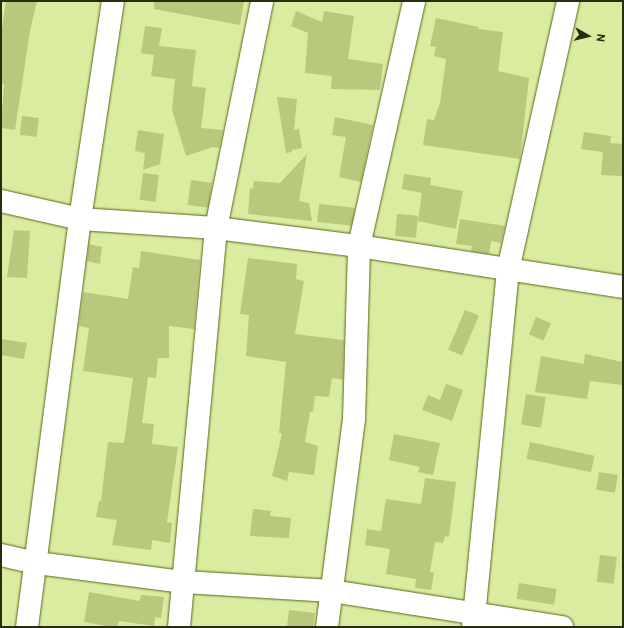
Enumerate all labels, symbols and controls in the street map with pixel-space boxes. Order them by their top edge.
north arrow [568,16,608,56]
text: N [593,33,607,42]

